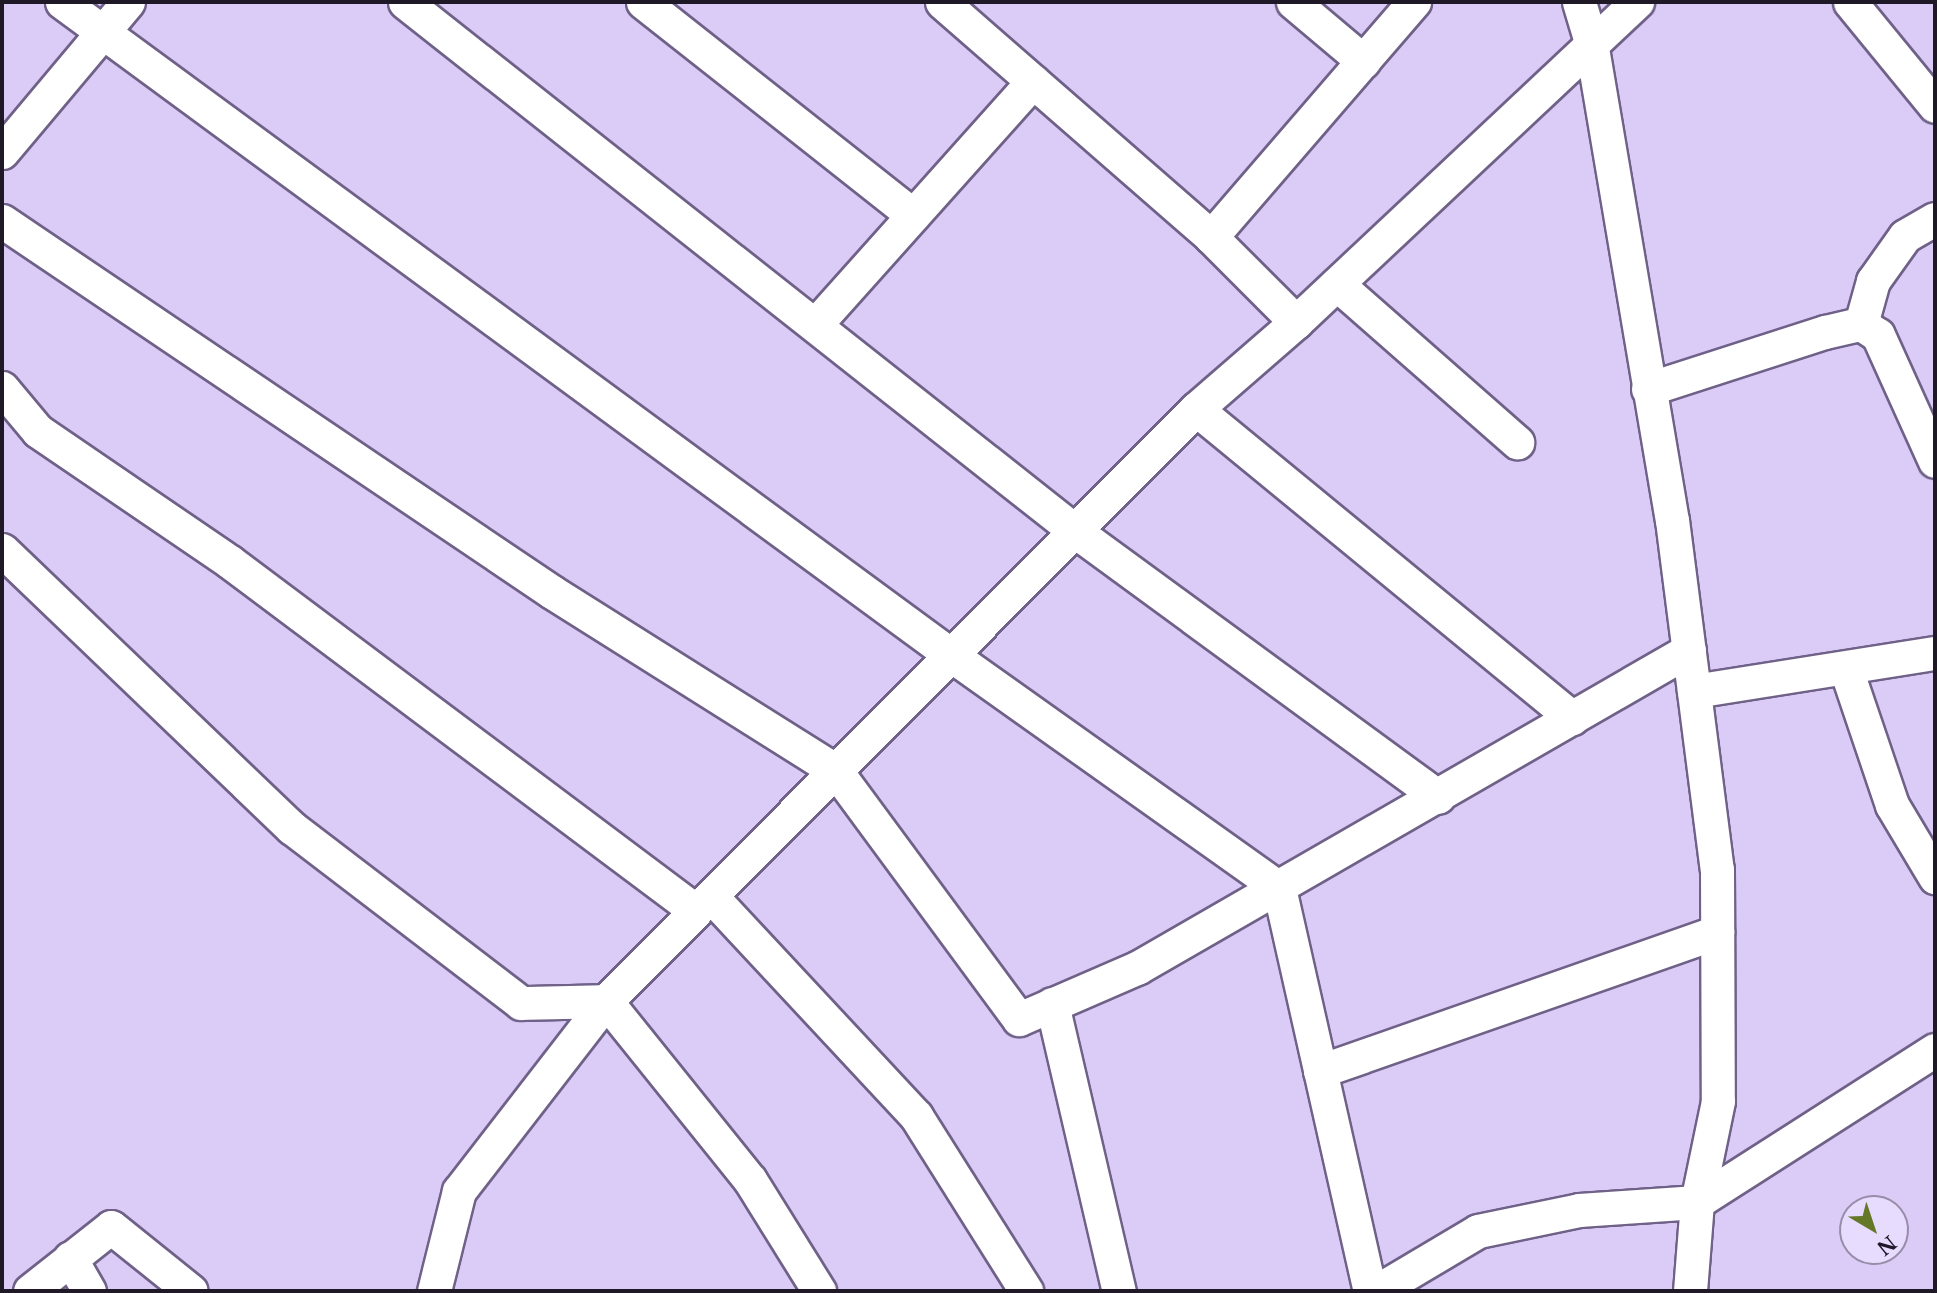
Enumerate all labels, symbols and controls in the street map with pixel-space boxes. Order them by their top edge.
north arrow [1839,1195,1909,1265]
text: N [1872,1231,1900,1260]

